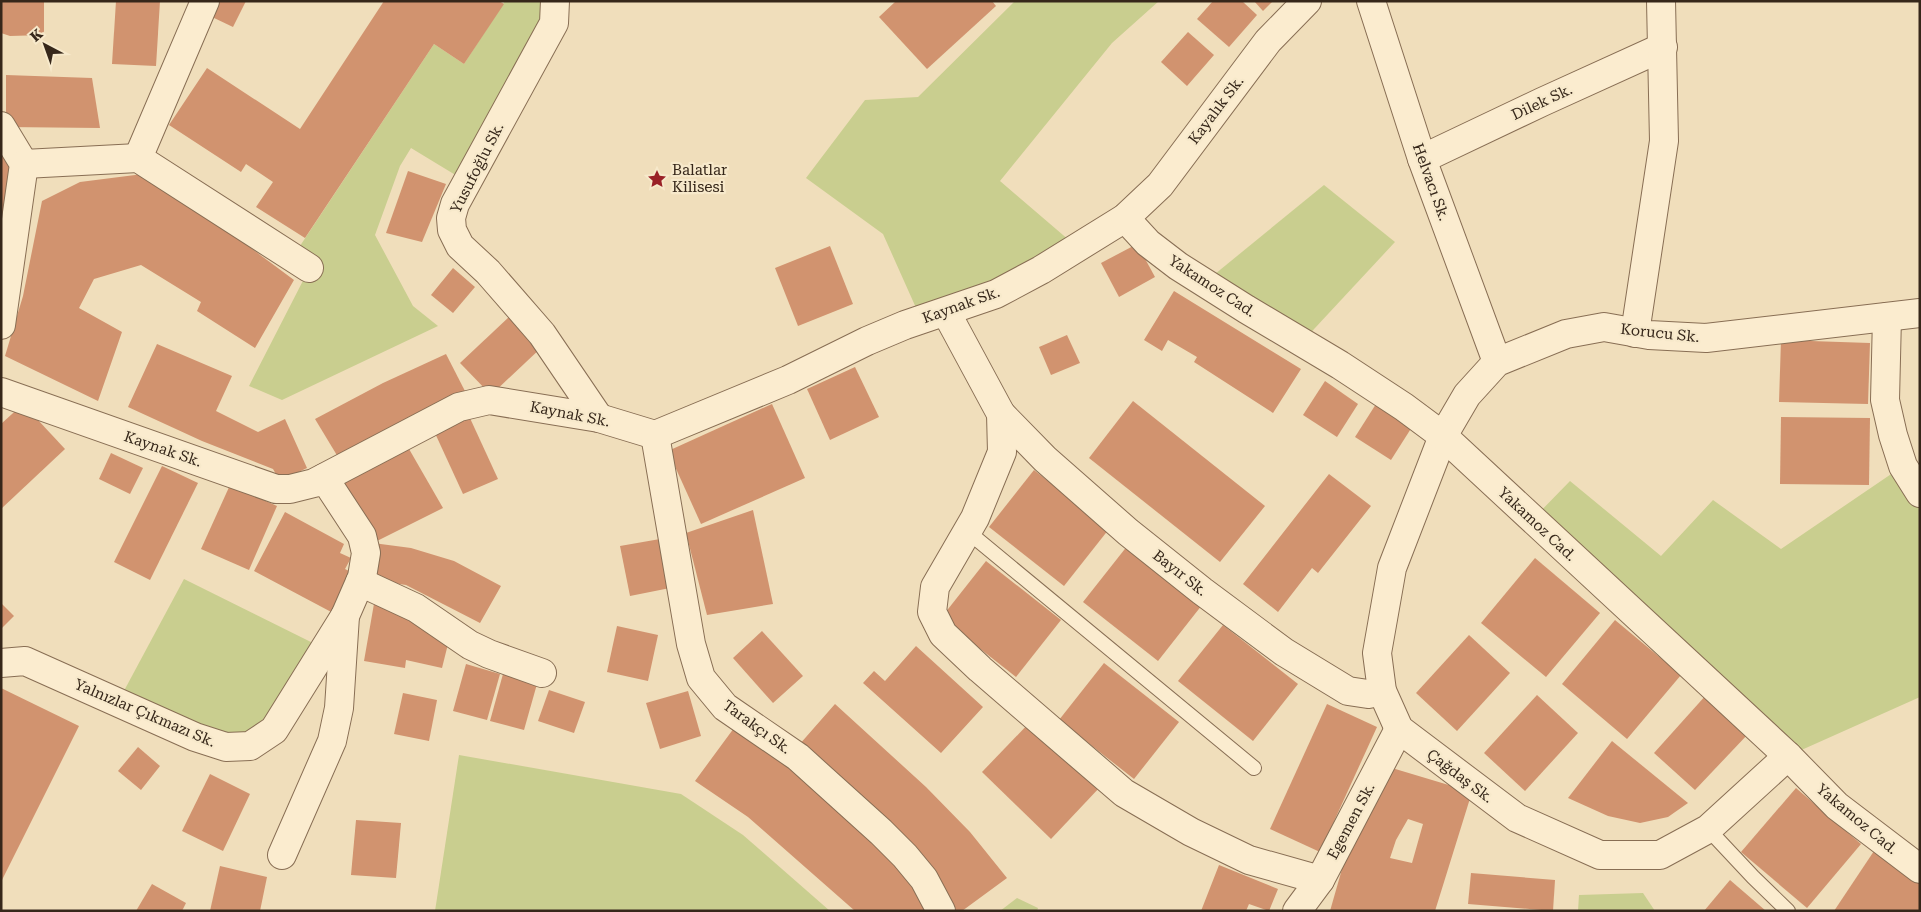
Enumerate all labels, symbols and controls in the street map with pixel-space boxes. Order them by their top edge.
north arrow [20,20,70,70]
text: K [27,26,46,45]
street label: Kayalık Sk. [1185,72,1247,148]
street label: Dilek Sk. [1509,80,1575,124]
street label: Yusufoğlu Sk. [446,120,508,216]
street label: Helvacı Sk. [1409,141,1453,223]
place label: Balatlar Kilisesi [672,161,727,196]
place icon: Balatlar Kilisesi [646,168,668,190]
street label: Yakamoz Cad. [1165,251,1259,321]
street label: Kaynak Sk. [920,283,1002,327]
street label: Korucu Sk. [1619,320,1701,346]
street label: Kaynak Sk. [528,397,612,431]
street label: Kaynak Sk. [122,427,204,471]
street label: Yakamoz Cad. [1494,483,1580,565]
street label: Bayır Sk. [1149,546,1211,600]
street label: Yalnızlar Çıkmazı Sk. [72,675,218,751]
street label: Tarakçı Sk. [719,696,795,758]
street label: Çağdaş Sk. [1423,745,1497,807]
street label: Egemen Sk. [1323,780,1379,862]
street label: Yakamoz Cad. [1813,780,1901,858]

